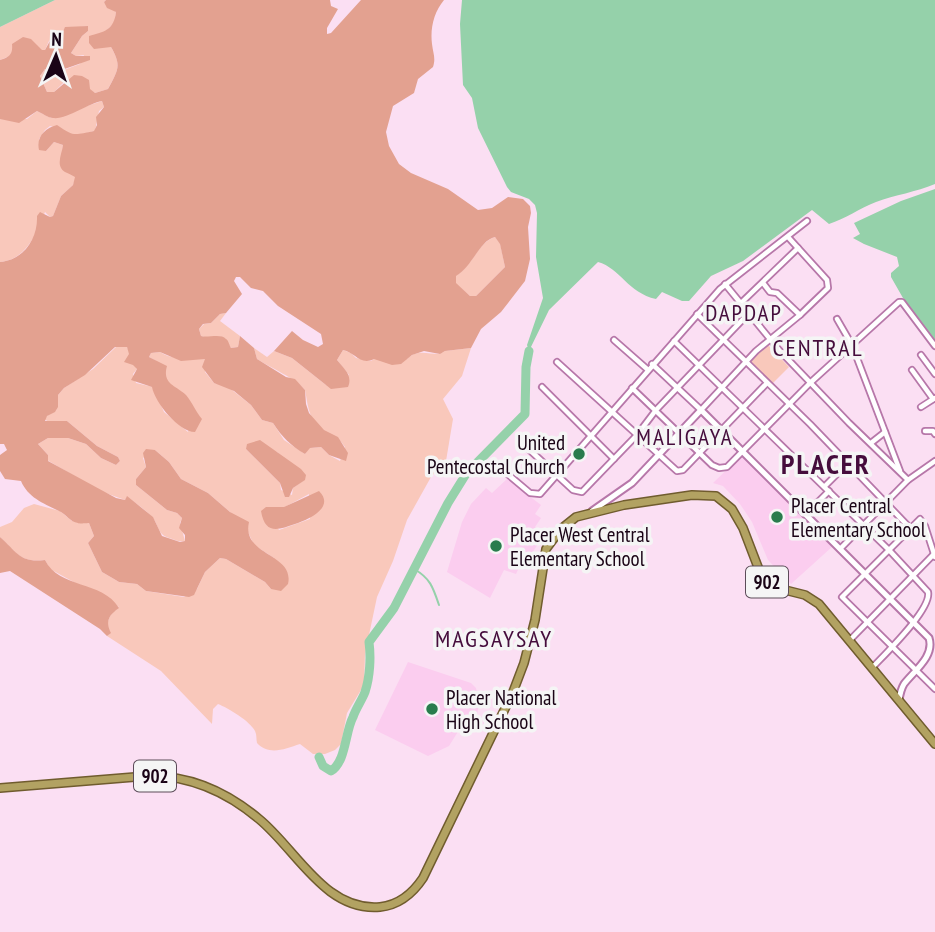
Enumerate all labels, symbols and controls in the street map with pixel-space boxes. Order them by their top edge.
north arrow [21,21,91,91]
text: N [51,27,62,51]
district label: DAPDAP [705,298,783,327]
district label: CENTRAL [772,332,864,363]
district label: MALIGAYA [636,422,734,451]
place label: United Pentecostal Church [427,429,565,480]
district label: PLACER [781,445,871,482]
marker: United Pentecostal Church [571,446,587,462]
place label: Placer Central Elementary School [791,492,926,543]
marker: Placer Central Elementary School [769,509,785,525]
place label: Placer West Central Elementary School [510,521,650,572]
marker: Placer West Central Elementary School [488,538,504,554]
road number: 902 [746,566,788,597]
district label: MAGSAYSAY [435,623,553,654]
place label: Placer National High School [446,684,556,735]
marker: Placer National High School [424,701,440,717]
road number: 902 [134,761,176,792]

